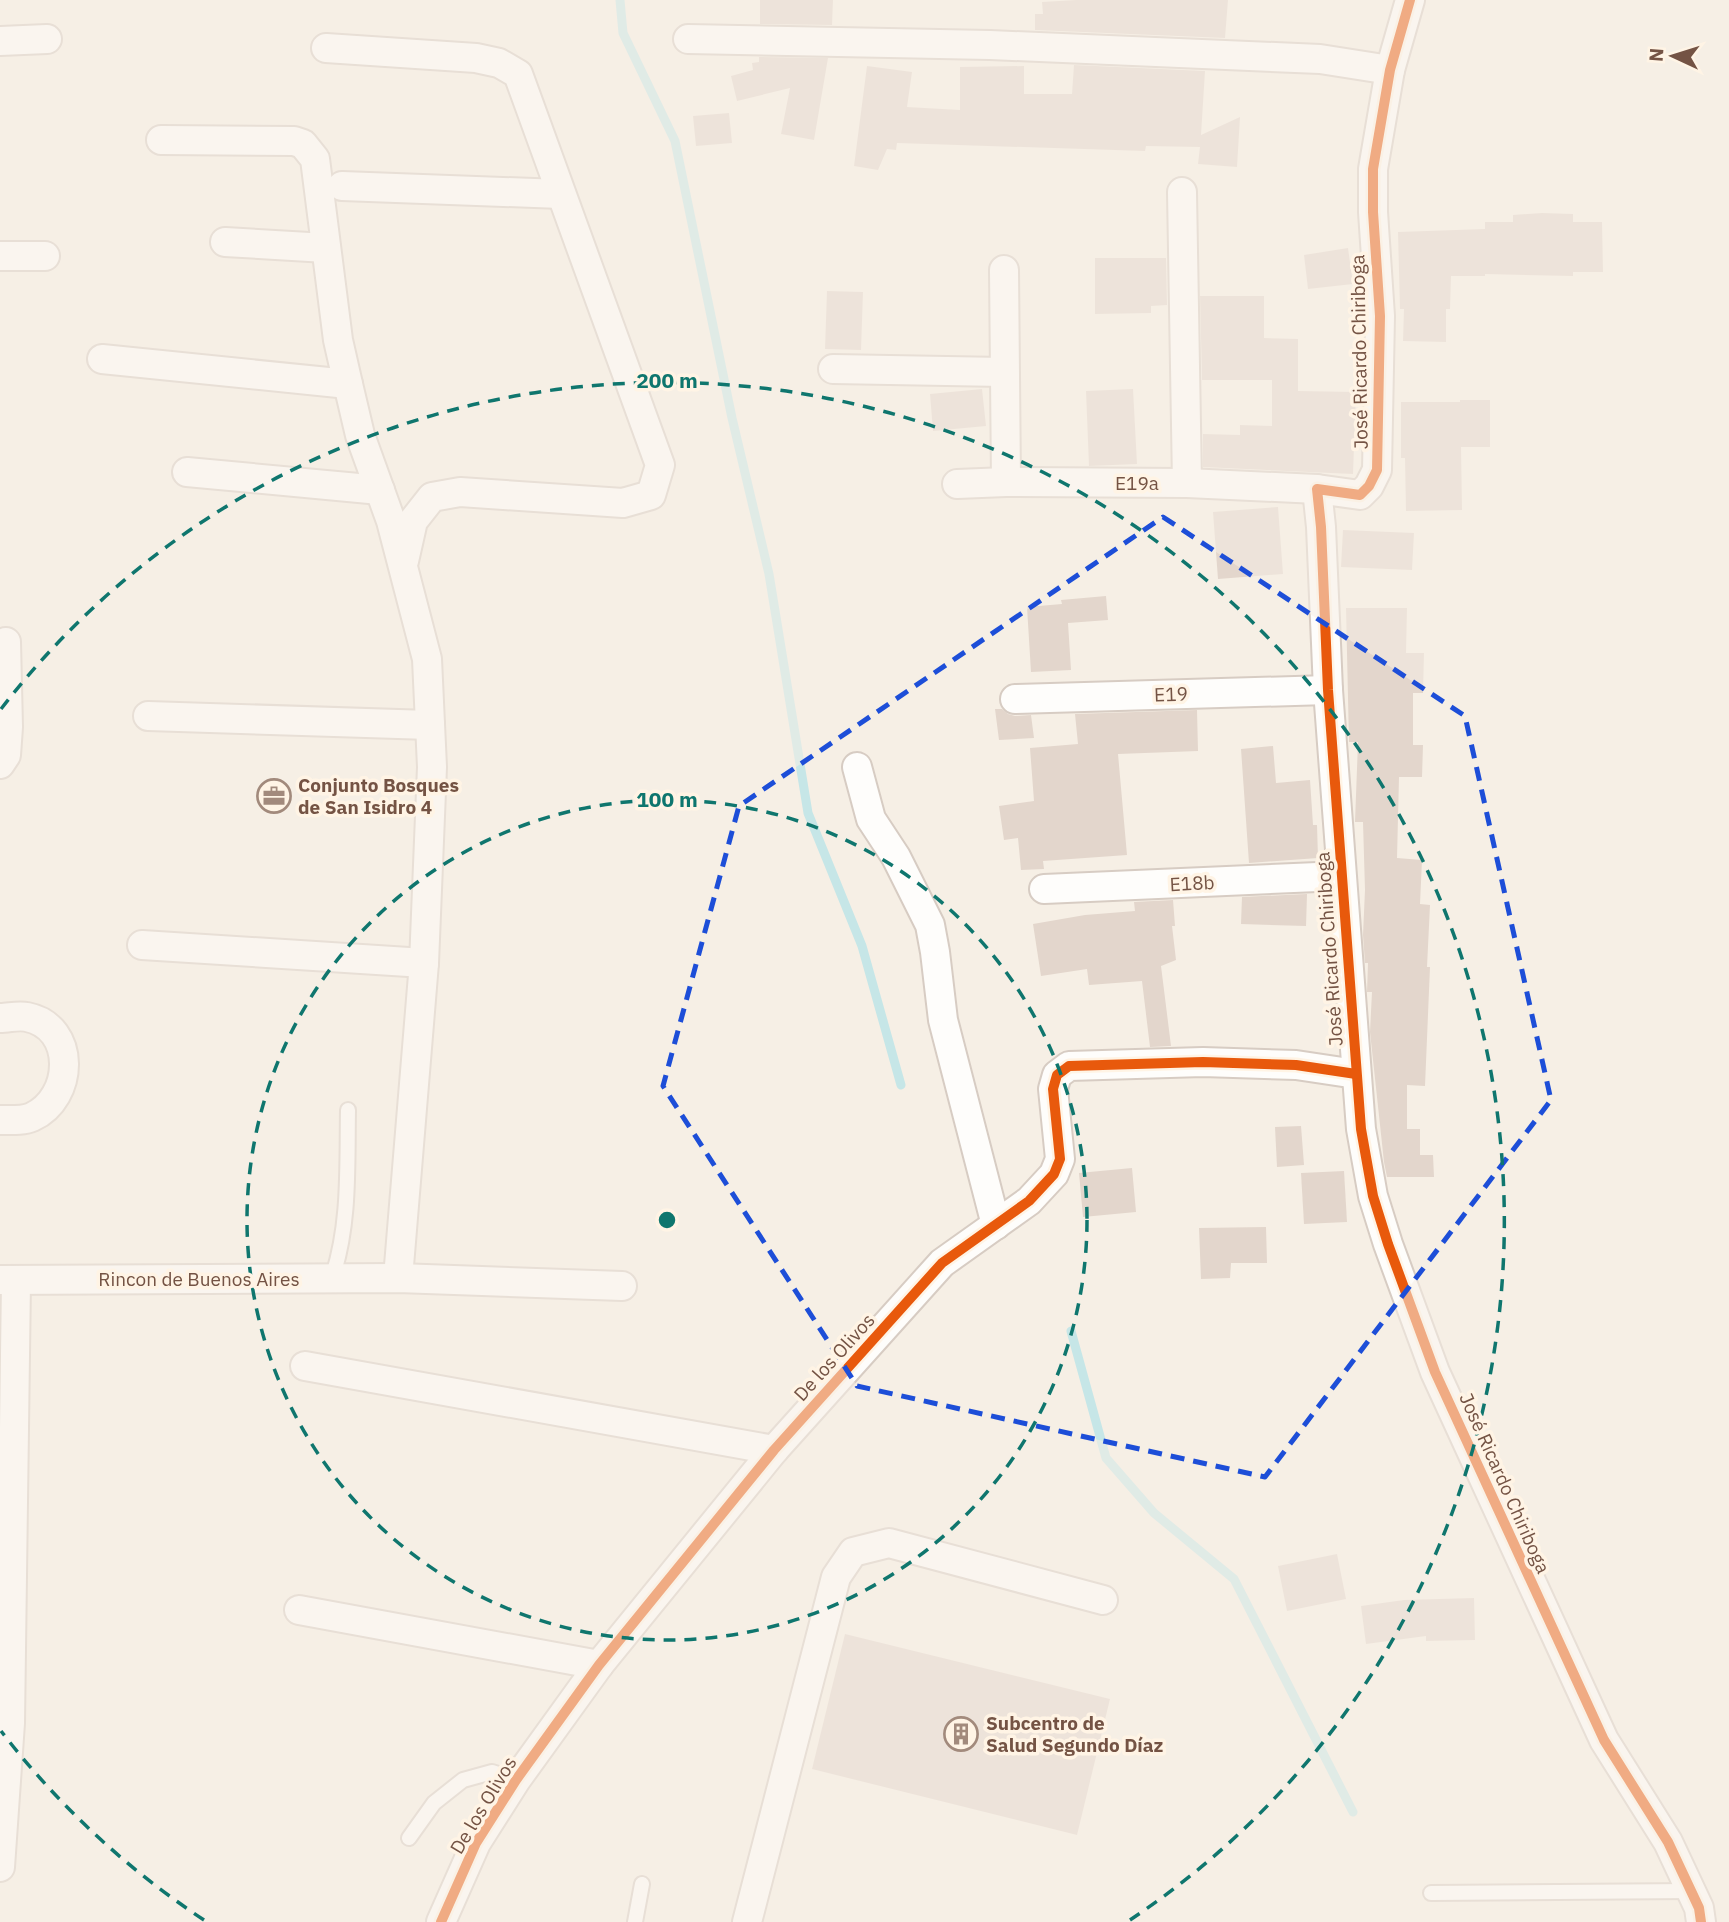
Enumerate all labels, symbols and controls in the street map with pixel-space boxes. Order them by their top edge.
north arrow [1638,21,1708,91]
text: N [1644,47,1668,63]
street label: José Ricardo Chiriboga [1345,254,1373,450]
text: 200 m [636,366,698,394]
street label: E19a [1115,471,1159,495]
street label: E19 [1154,681,1188,707]
place label: Conjunto Bosques de San Isidro 4 [298,773,459,819]
office icon: Conjunto Bosques de San Isidro 4 [255,777,293,815]
text: 100 m [636,785,698,813]
street label: José Ricardo Chiriboga [1310,851,1348,1047]
street label: E18b [1169,870,1215,896]
centre of rings [655,1208,679,1232]
street label: Rincon de Buenos Aires [98,1267,300,1291]
street label: De los Olivos [788,1308,880,1406]
street label: José Ricardo Chiriboga [1454,1389,1556,1577]
place label: Subcentro de Salud Segundo Díaz [986,1711,1164,1757]
building icon: Subcentro de Salud Segundo Díaz [942,1715,980,1753]
street label: De los Olivos [444,1752,522,1858]

